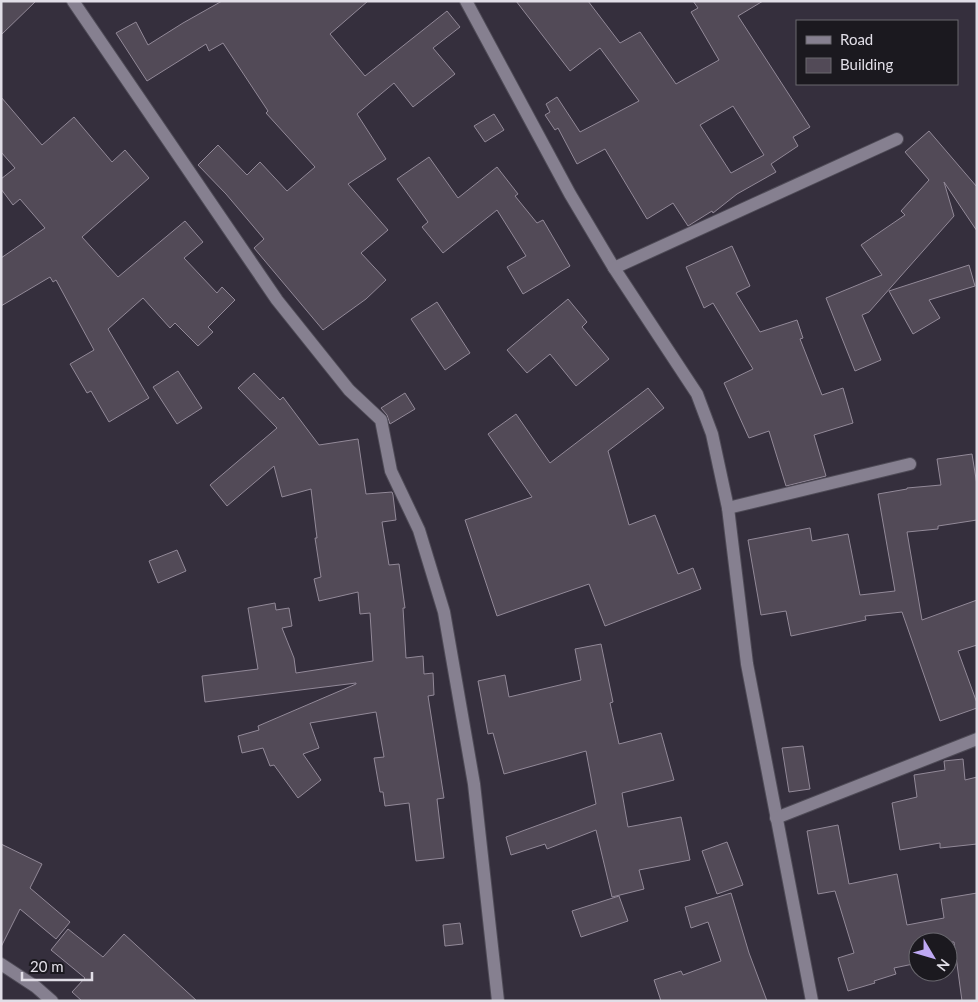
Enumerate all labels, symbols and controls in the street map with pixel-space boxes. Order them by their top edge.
legend [796,20,958,85]
text: Road [840,30,873,48]
text: Building [840,55,893,73]
north arrow [908,932,958,982]
scale bar [22,950,92,982]
text: N [934,956,954,975]
text: 20 m [30,957,64,975]

